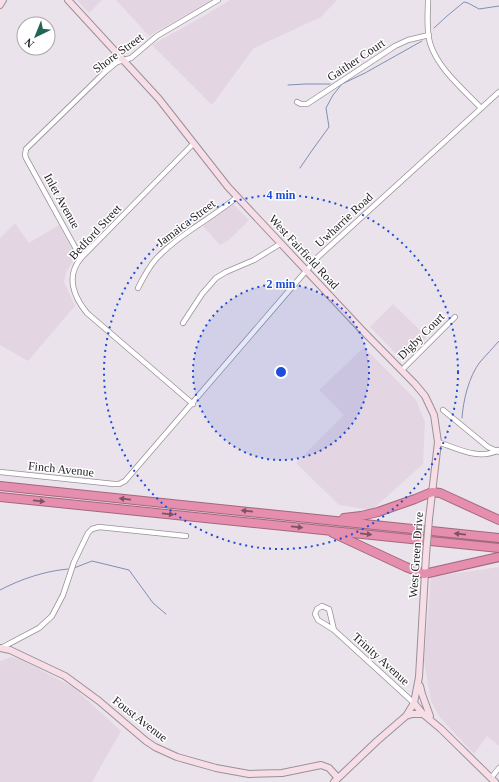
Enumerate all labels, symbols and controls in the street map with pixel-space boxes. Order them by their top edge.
north arrow [16,16,56,56]
street label: Shore Street [90,30,147,76]
street label: Gaither Court [325,35,388,84]
text: N [22,36,36,50]
street label: Inlet Avenue [41,171,83,231]
text: 4 min [266,188,296,202]
street label: Uwharrie Road [312,190,376,250]
street label: Jamaica Street [154,196,219,250]
street label: Bedford Street [66,201,125,262]
street label: West Fairfield Road [266,212,342,292]
text: 2 min [266,277,296,291]
street label: Digby Court [395,309,448,362]
centre of rings [274,365,288,379]
street label: Finch Avenue [27,459,95,479]
one-way arrow [119,496,131,502]
one-way arrow [33,497,45,504]
one-way arrow [241,508,253,515]
one-way arrow [162,511,174,517]
street label: West Green Drive [406,511,426,599]
one-way arrow [291,524,304,530]
one-way arrow [360,531,372,537]
one-way arrow [454,531,466,537]
street label: Trinity Avenue [350,630,412,688]
street label: Foust Avenue [110,693,170,745]

